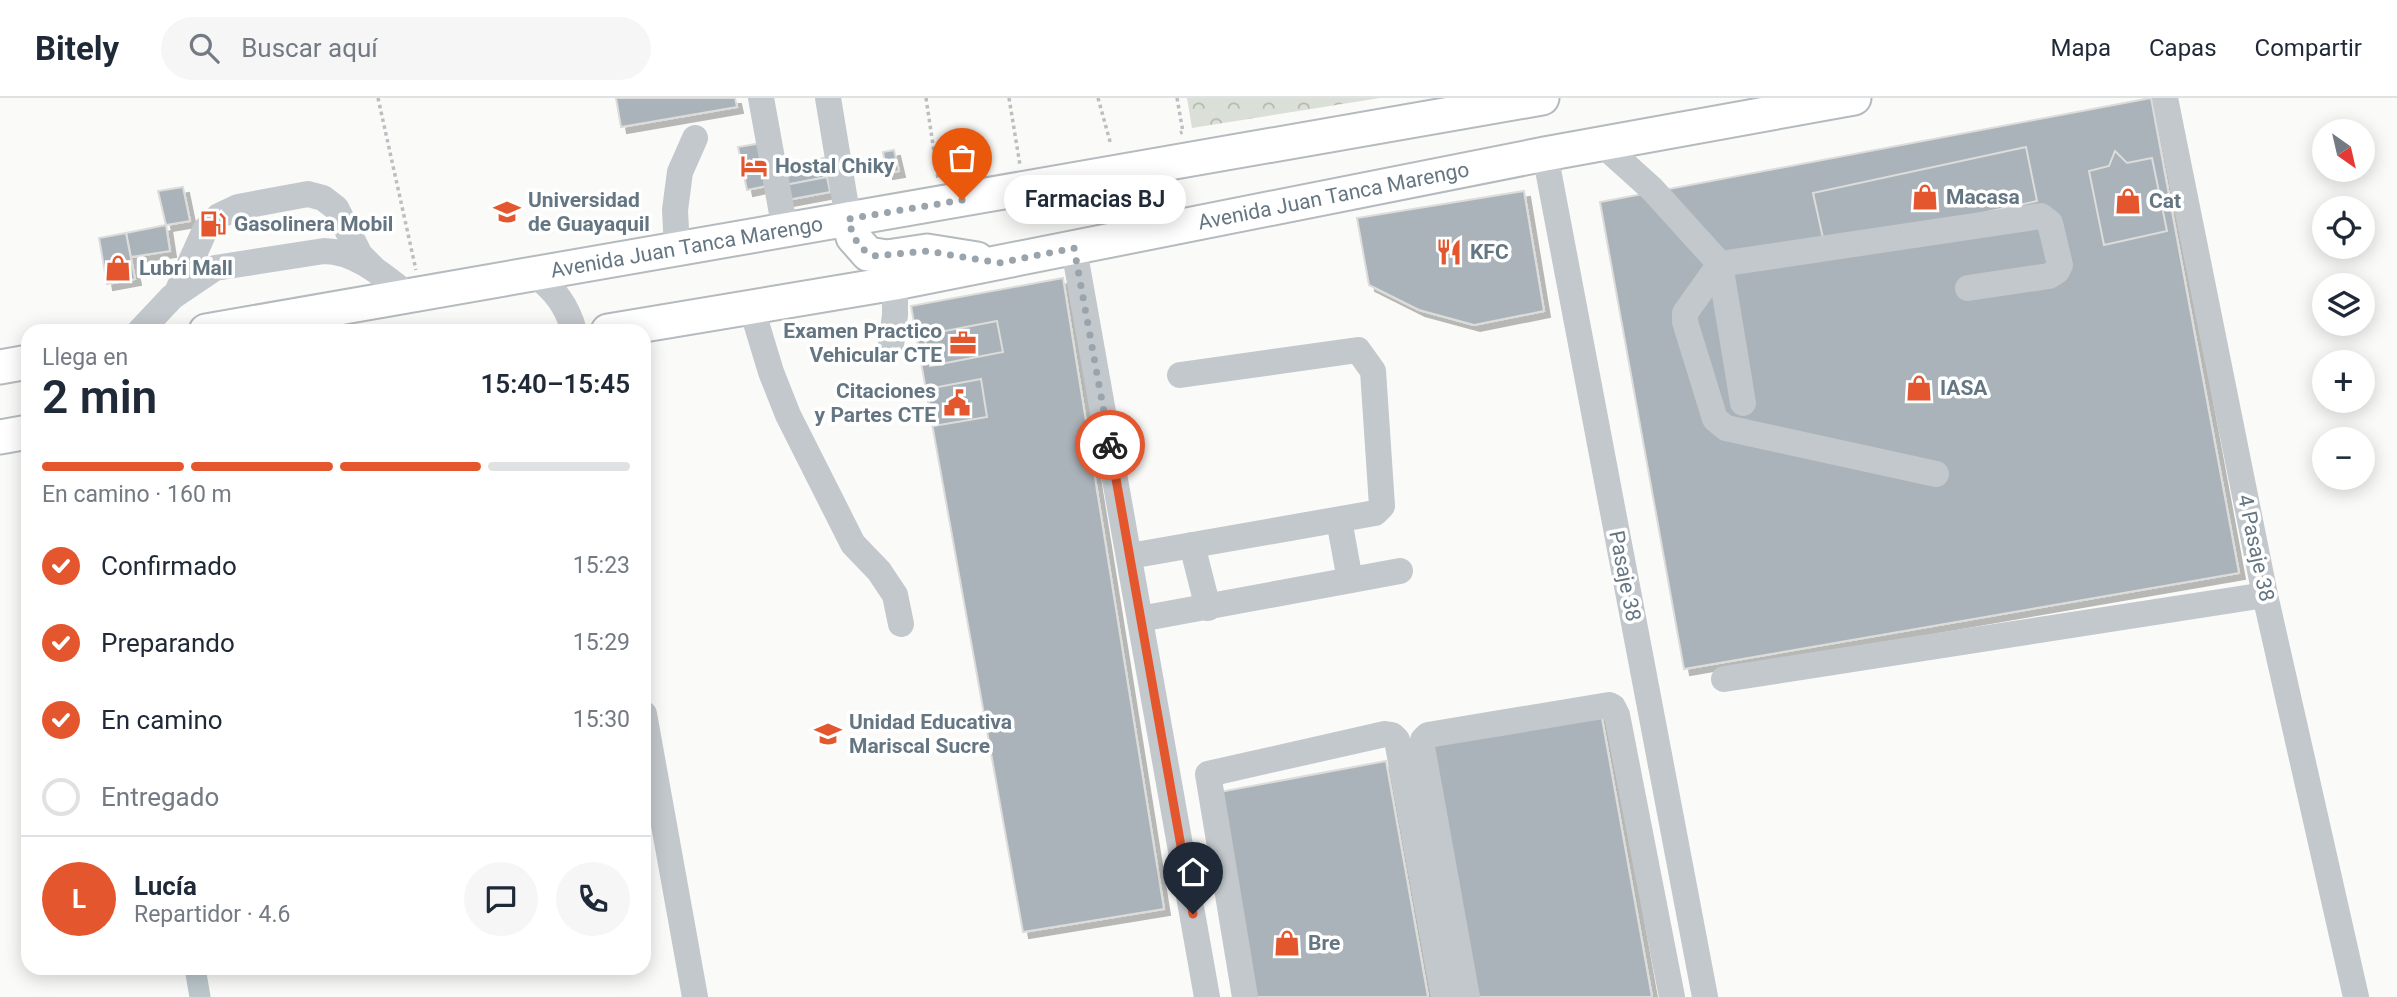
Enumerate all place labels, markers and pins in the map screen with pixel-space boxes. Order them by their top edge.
pin [932,128,992,200]
hotel icon: Hostal Chiky [739,151,769,181]
place label: Hostal Chiky [775,154,895,178]
callout: Farmacias BJ [1004,176,1186,224]
shop icon: Macasa [1910,182,1940,212]
place label: Macasa [1946,185,2020,209]
shop icon: Cat [2113,186,2143,216]
place label: Universidad de Guayaquil [528,188,650,236]
place label: Cat [2149,189,2181,213]
school or university icon: Universidad de Guayaquil [492,197,522,227]
fuel station icon: Gasolinera Mobil [198,209,228,239]
place label: Gasolinera Mobil [234,212,393,236]
restaurant icon: KFC [1434,237,1464,267]
place label: KFC [1470,240,1509,264]
shop icon: Lubri Mall [103,253,133,283]
place label: Lubri Mall [139,256,233,280]
place label: Examen Practico Vehicular CTE [783,319,942,367]
office icon: Examen Practico Vehicular CTE [948,328,978,358]
shop icon: IASA [1904,373,1934,403]
place label: IASA [1940,376,1988,400]
place label: Citaciones y Partes CTE [815,379,936,427]
public building icon: Citaciones y Partes CTE [942,388,972,418]
place label: Unidad Educativa Mariscal Sucre [849,710,1012,758]
school or university icon: Unidad Educativa Mariscal Sucre [813,719,843,749]
pin [1163,842,1223,914]
shop icon: Bre [1272,928,1302,958]
place label: Bre [1308,931,1340,955]

